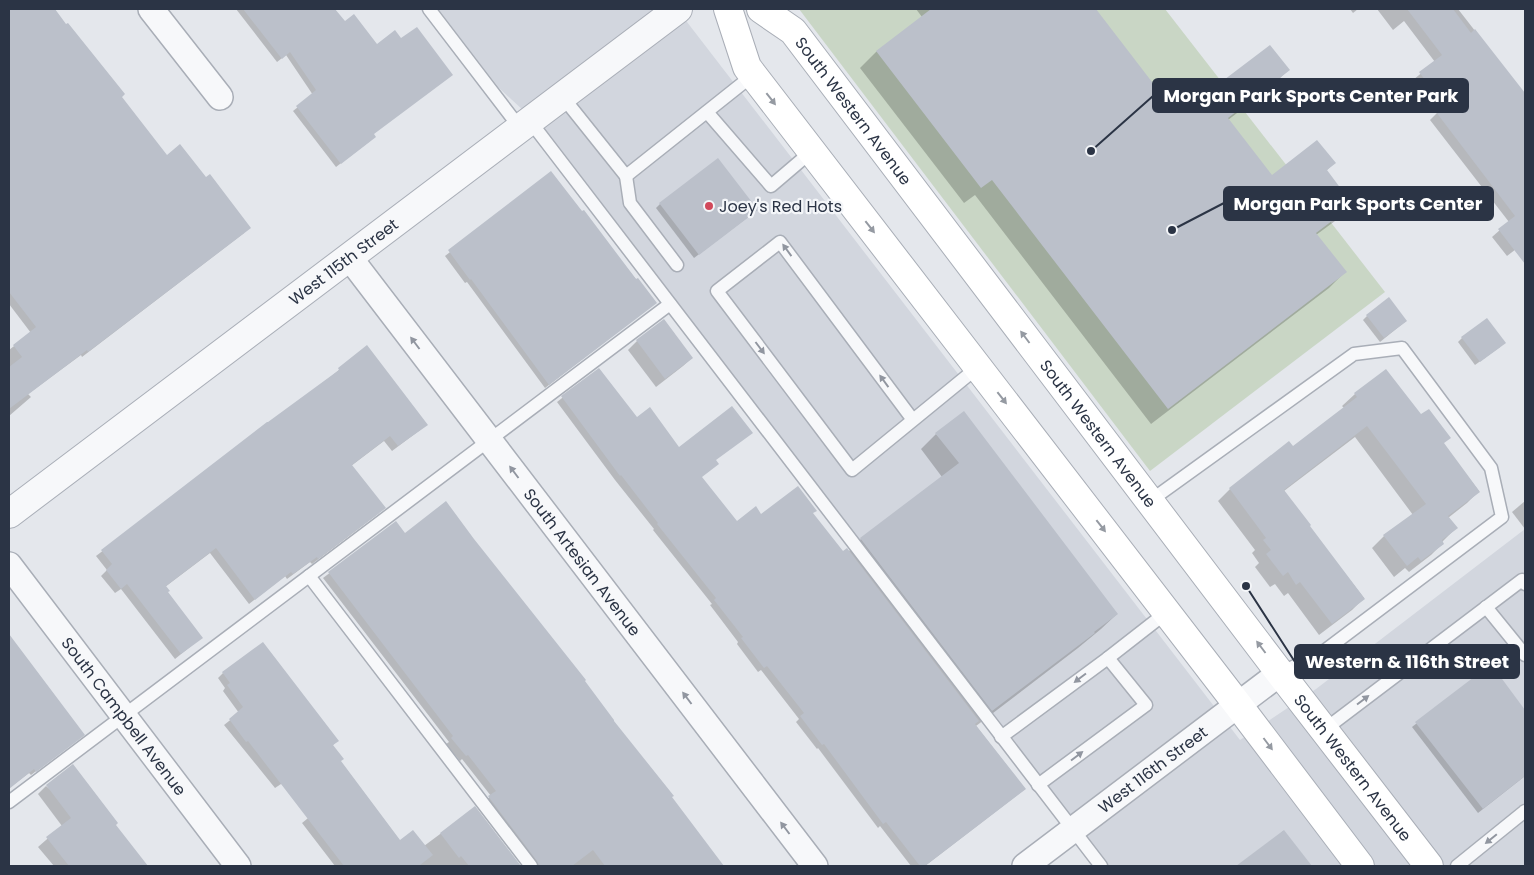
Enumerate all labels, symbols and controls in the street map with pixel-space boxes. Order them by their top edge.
street label: South Western Avenue [790,32,917,190]
callout: Morgan Park Sports Center Park [1153,79,1468,112]
text: Morgan Park Sports Center Park [1164,83,1459,108]
one-way arrow [766,92,776,106]
callout: Morgan Park Sports Center [1224,187,1493,220]
text: Morgan Park Sports Center [1234,191,1483,216]
place label: Joey's Red Hots [719,195,842,218]
marker: Joey's Red Hots [703,200,715,212]
street label: West 115th Street [284,213,403,310]
one-way arrow [865,220,876,233]
one-way arrow [782,243,792,257]
one-way arrow [1020,330,1030,343]
one-way arrow [410,337,421,350]
one-way arrow [754,341,765,354]
street label: South Western Avenue [1035,355,1162,512]
one-way arrow [878,375,889,388]
one-way arrow [996,391,1007,404]
one-way arrow [509,465,519,479]
street label: South Artesian Avenue [518,483,646,641]
one-way arrow [1095,519,1106,532]
street label: South Campbell Avenue [56,632,192,800]
one-way arrow [1256,640,1266,654]
callout: Western & 116th Street [1295,645,1519,678]
text: Western & 116th Street [1305,649,1509,674]
one-way arrow [1073,673,1087,683]
street label: South Western Avenue [1289,689,1417,846]
one-way arrow [681,692,692,705]
one-way arrow [1356,695,1369,706]
street label: West 116th Street [1093,720,1212,818]
one-way arrow [1263,737,1273,751]
one-way arrow [1070,750,1083,761]
one-way arrow [780,821,791,834]
one-way arrow [1485,833,1498,844]

